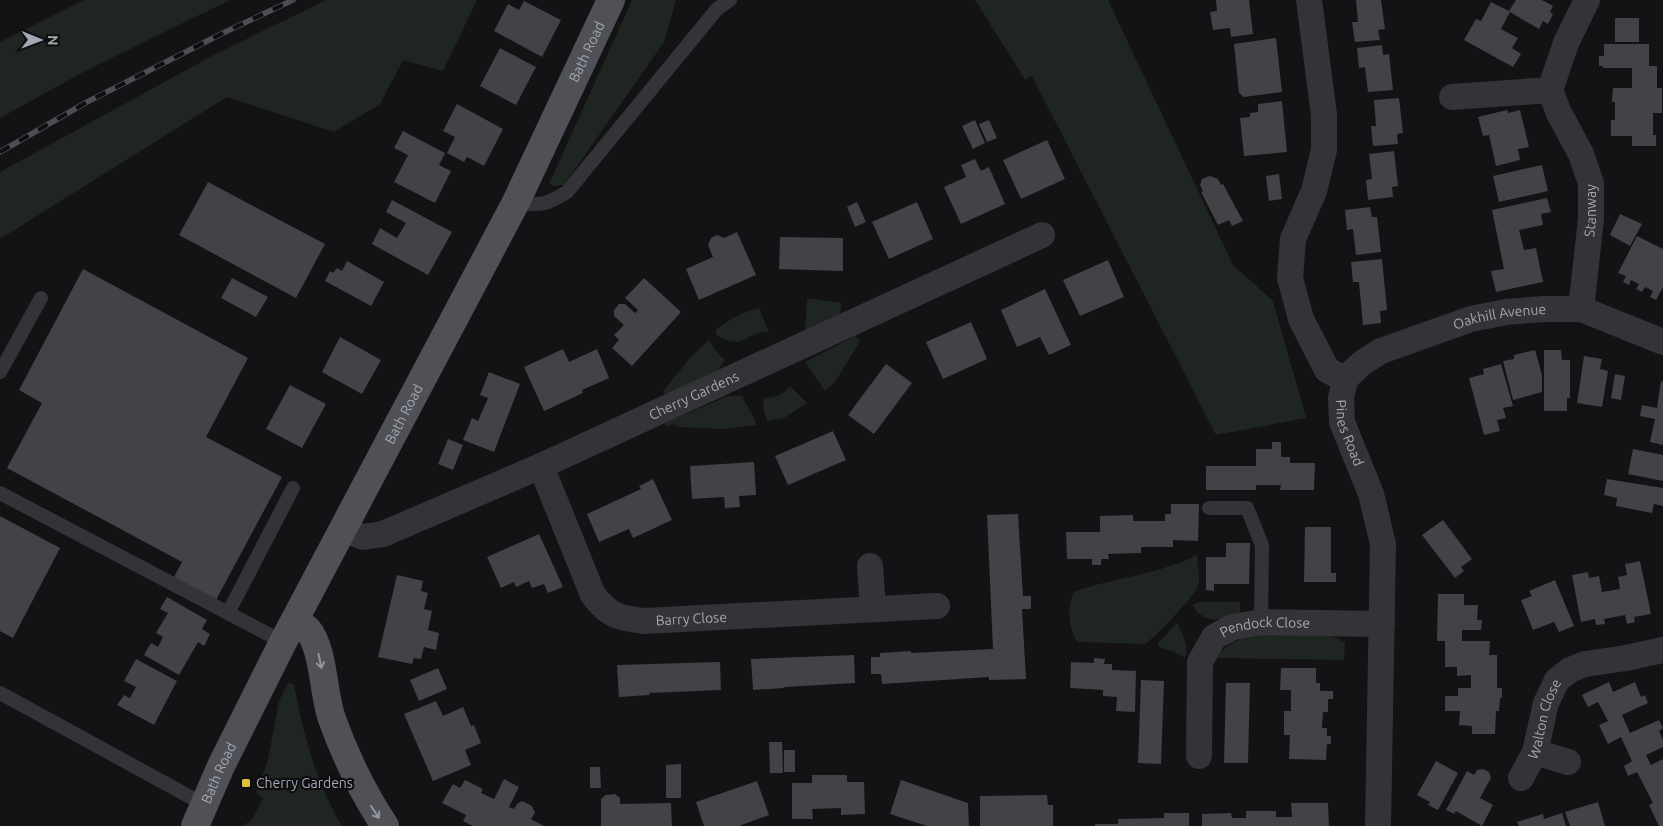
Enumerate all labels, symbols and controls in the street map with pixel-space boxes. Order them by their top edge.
north arrow [15,15,65,65]
street label: Bath Road [566,19,608,85]
text: N [45,35,61,46]
street label: Stanway [1581,184,1599,238]
street label: Oakhill Avenue [1451,301,1547,333]
street label: Cherry Gardens [646,368,741,423]
street label: Bath Road [381,381,426,447]
street label: Pines Road [1333,399,1367,468]
street label: Barry Close [655,609,727,628]
street label: Pendock Close [1217,614,1310,641]
one-way arrow [315,652,325,668]
street label: Walton Close [1525,676,1564,762]
street label: Bath Road [198,740,239,806]
place label: Cherry Gardens [256,775,353,791]
marker: Cherry Gardens [240,777,252,789]
one-way arrow [370,805,381,819]

